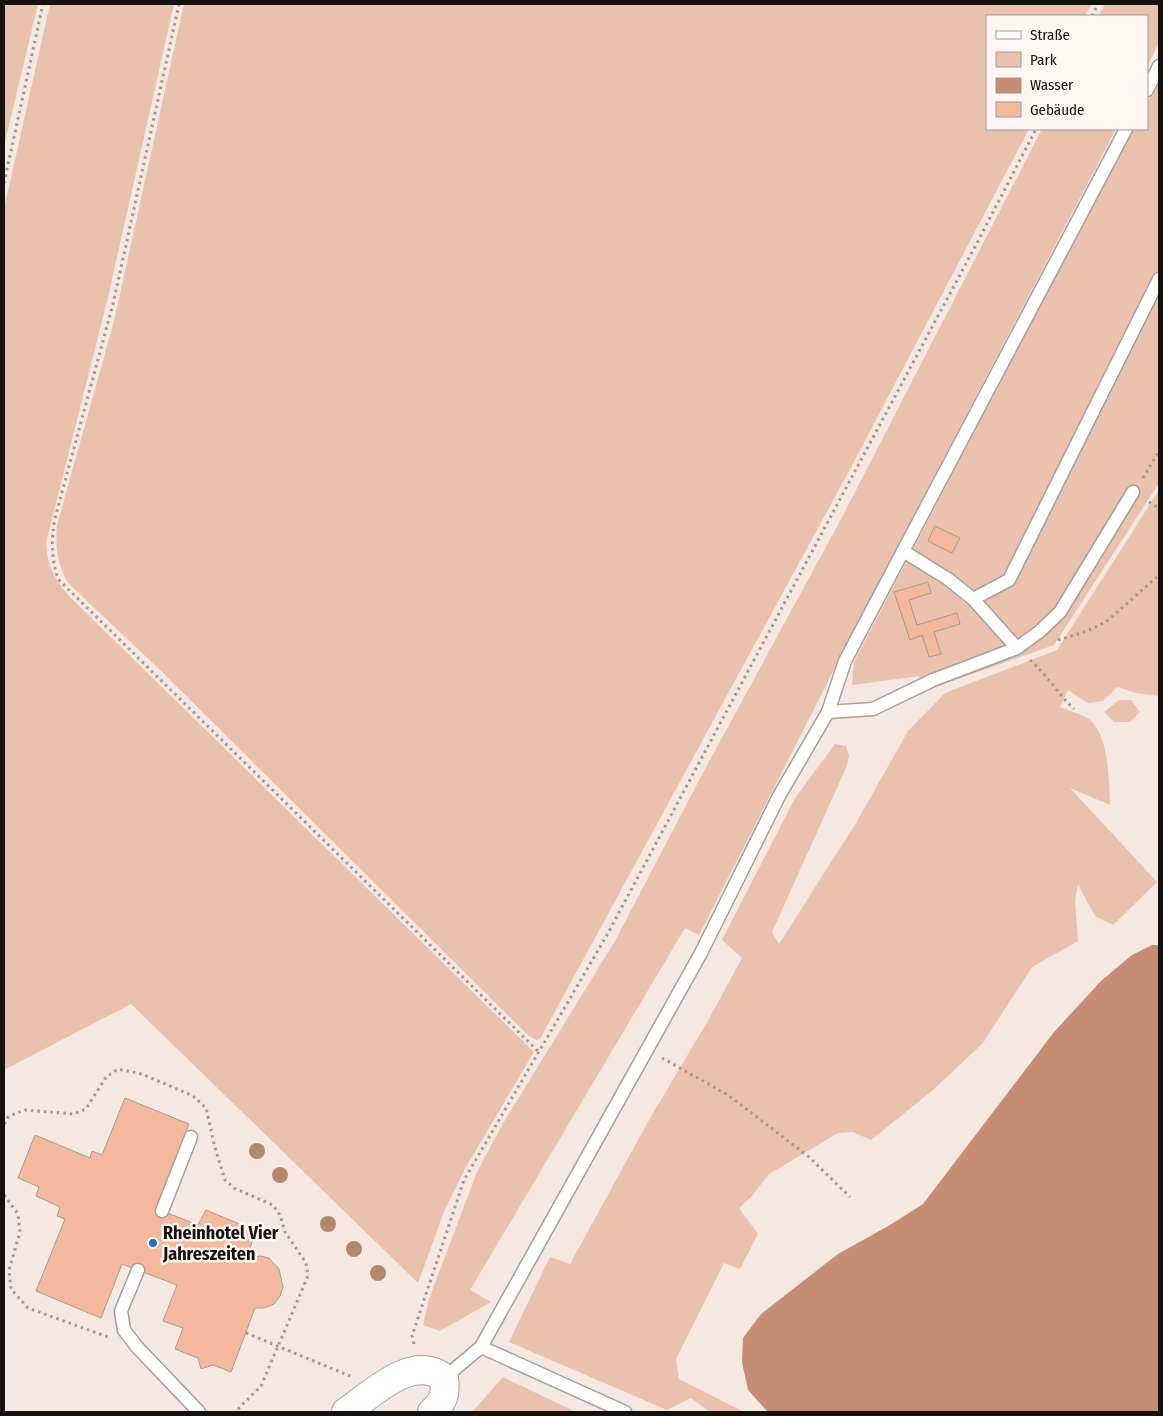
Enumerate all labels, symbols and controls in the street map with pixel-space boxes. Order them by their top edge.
legend [986,15,1148,130]
text: Straße [1030,26,1070,44]
text: Park [1030,51,1057,69]
text: Wasser [1030,76,1074,94]
text: Gebäude [1030,101,1085,119]
place label: Rheinhotel Vier Jahreszeiten [162,1222,279,1265]
marker: Rheinhotel Vier Jahreszeiten [147,1237,159,1249]

